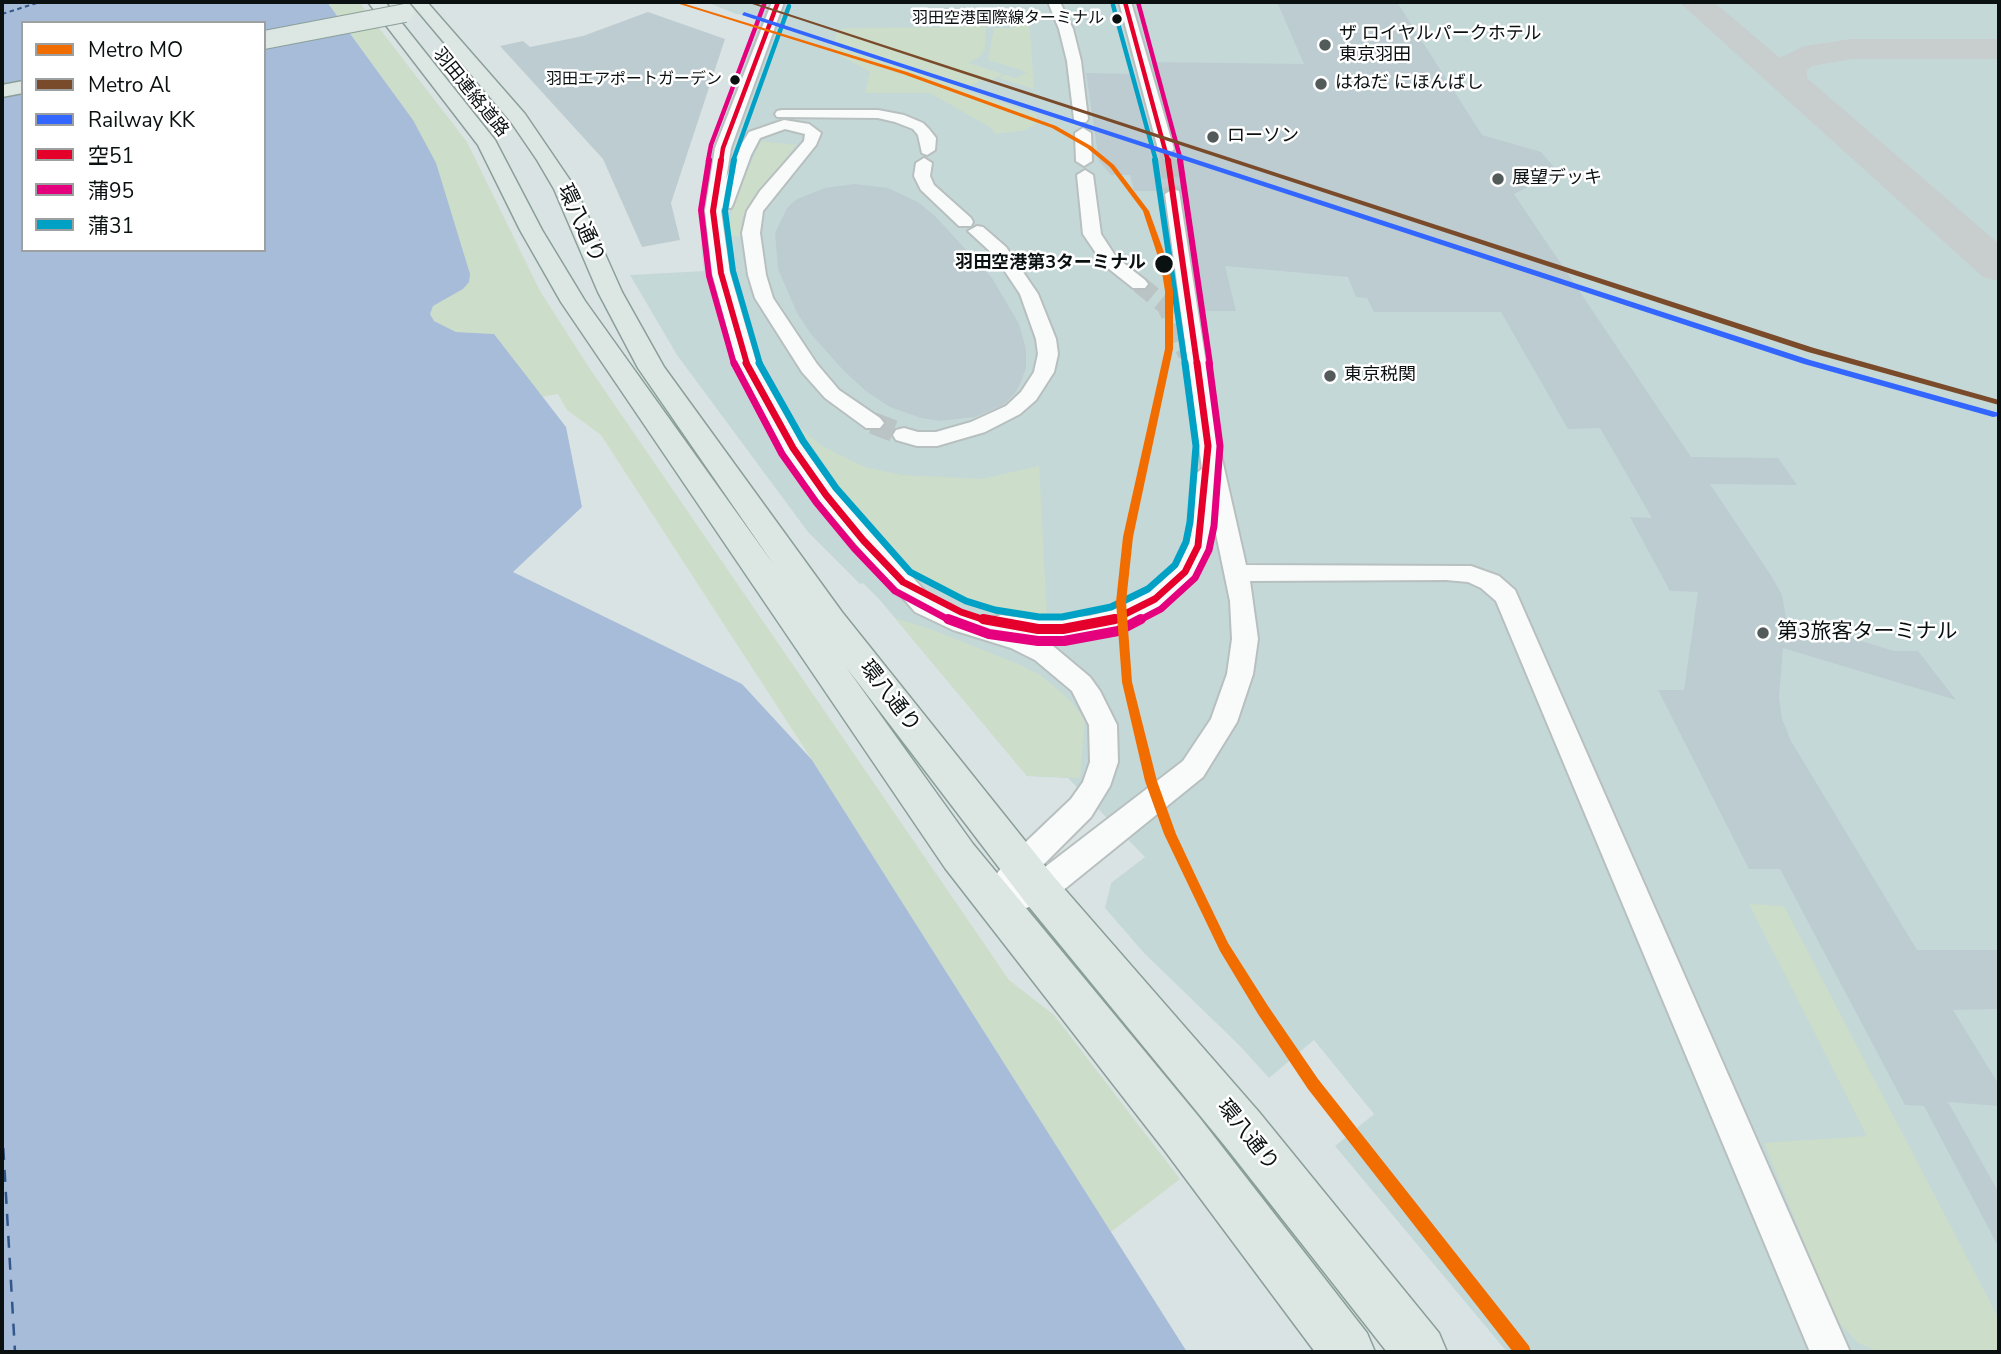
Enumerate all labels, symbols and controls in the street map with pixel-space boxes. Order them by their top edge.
place label: 羽田空港国際線ターミナル [912,9,1104,29]
marker: 羽田空港国際線ターミナル [1110,12,1124,26]
legend [21,21,266,252]
place label: ザ ロイヤルパークホテル 東京羽田 [1339,24,1542,66]
text: Metro MO [88,36,183,64]
marker: ザ ロイヤルパークホテル 東京羽田 [1317,37,1333,53]
street label: 羽田連絡道路 [428,44,512,142]
place label: 羽田エアポートガーデン [546,70,722,90]
text: Metro Al [88,71,170,99]
marker: 羽田エアポートガーデン [728,73,742,87]
place label: はねだ にほんばし [1335,73,1484,95]
marker: はねだ にほんばし [1313,76,1329,92]
text: Railway KK [88,106,195,134]
place label: ローソン [1227,126,1299,148]
marker: ローソン [1205,129,1221,145]
text: 空51 [88,142,134,170]
place label: 展望デッキ [1512,168,1602,190]
marker: 展望デッキ [1490,171,1506,187]
text: 蒲95 [88,177,134,205]
street label: 環八通り [551,181,609,267]
text: 蒲31 [88,212,134,240]
place label: 羽田空港第3ターミナル [955,253,1146,275]
marker: 羽田空港第3ターミナル [1153,253,1175,275]
place label: 東京税関 [1344,365,1416,387]
marker: 東京税関 [1322,368,1338,384]
place label: 第3旅客ターミナル [1777,620,1958,646]
marker: 第3旅客ターミナル [1755,625,1771,641]
street label: 環八通り [853,656,925,738]
street label: 環八通り [1211,1095,1283,1177]

